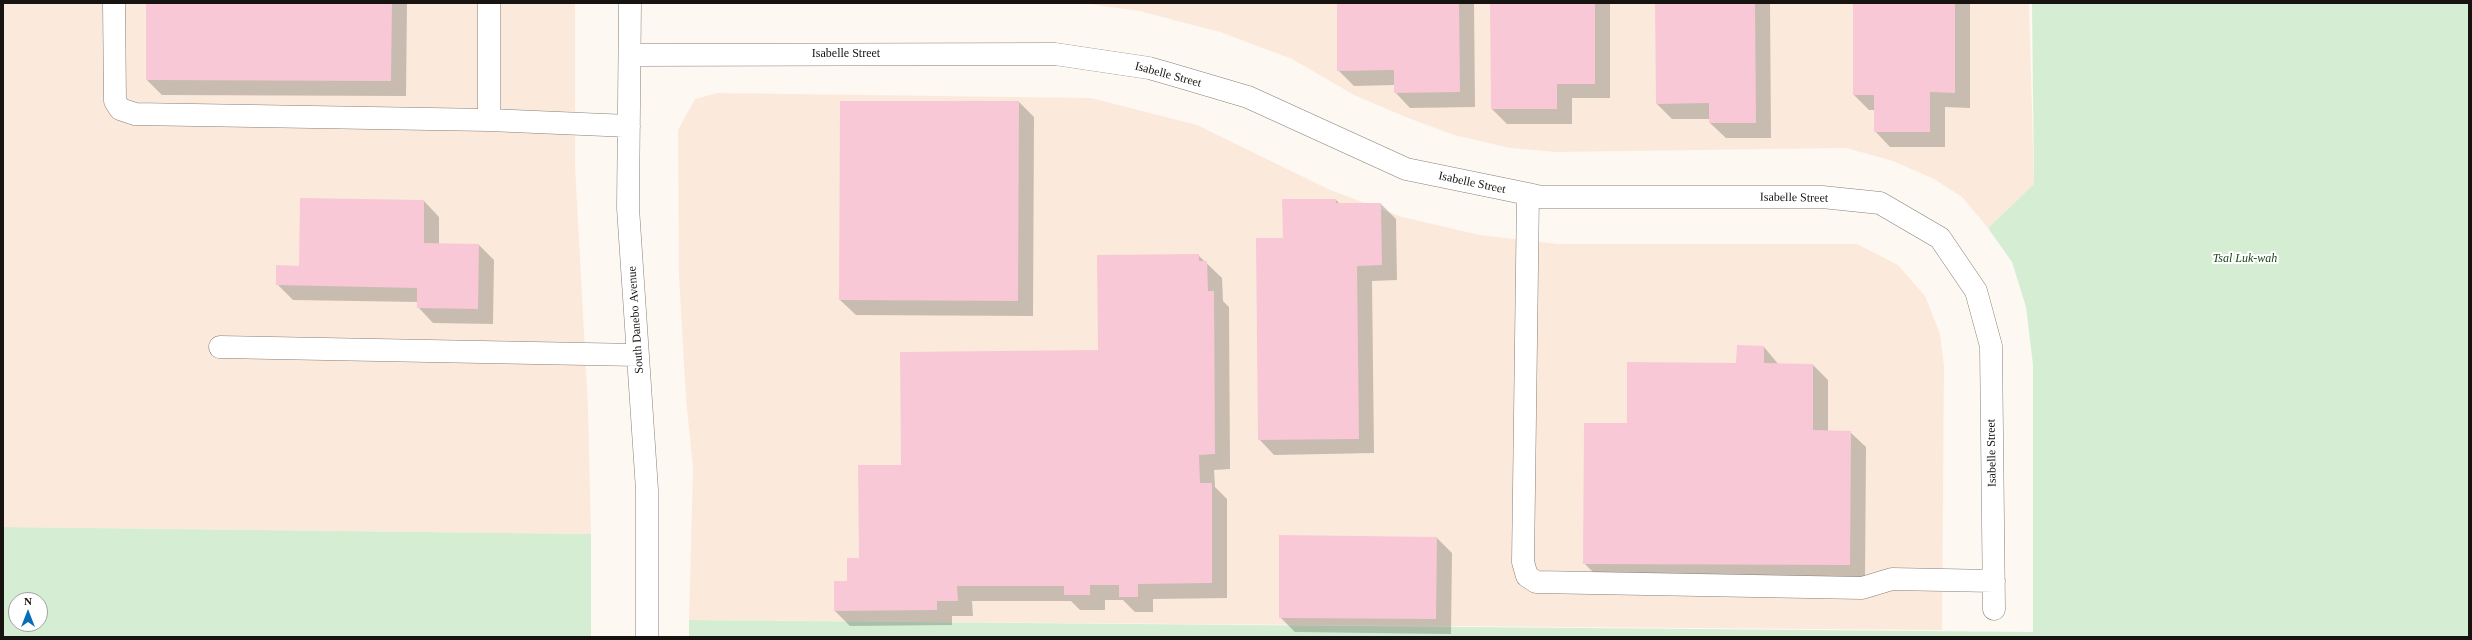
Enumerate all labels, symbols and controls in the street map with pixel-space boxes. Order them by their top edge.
street label: Isabelle Street [812,47,880,61]
street label: Isabelle Street [1133,59,1203,91]
street label: Isabelle Street [1437,169,1507,197]
street label: Isabelle Street [1760,190,1828,206]
park label: Tsal Luk-wah [2213,252,2277,266]
street label: South Danebo Avenue [625,266,647,374]
street label: Isabelle Street [1984,419,2000,487]
north arrow [8,592,48,632]
text: N [24,595,32,607]

